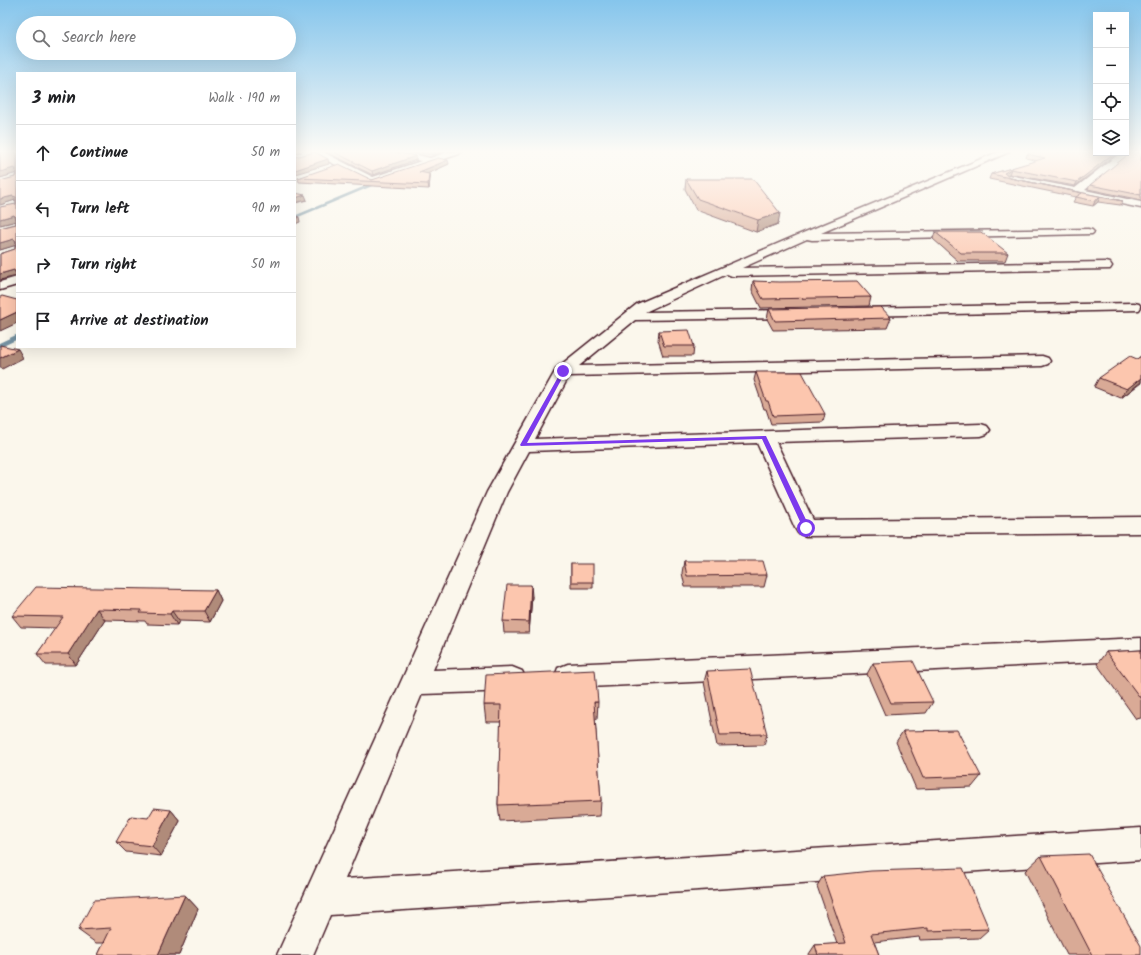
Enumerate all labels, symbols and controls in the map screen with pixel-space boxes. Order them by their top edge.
map controls [1093,12,1129,156]
button: + [1093,12,1129,48]
search box [16,16,296,60]
text: Search here [62,26,136,50]
icon: search [30,27,52,49]
button: − [1093,48,1129,84]
button: locate [1093,84,1129,120]
text: 3 min [32,85,76,112]
text: Walk · 190 m [208,88,280,109]
button: layers [1093,120,1129,156]
text: Continue [70,141,128,165]
icon: ahead [32,142,54,164]
text: 50 m [251,142,280,163]
text: Turn left [70,197,130,221]
icon: left [32,198,54,220]
text: 90 m [252,198,280,219]
text: Turn right [70,253,137,277]
icon: right [32,254,54,276]
text: 50 m [251,254,280,275]
text: Arrive at destination [70,309,209,333]
icon: arrive [32,310,54,332]
route end [554,362,572,380]
route start [797,519,815,537]

